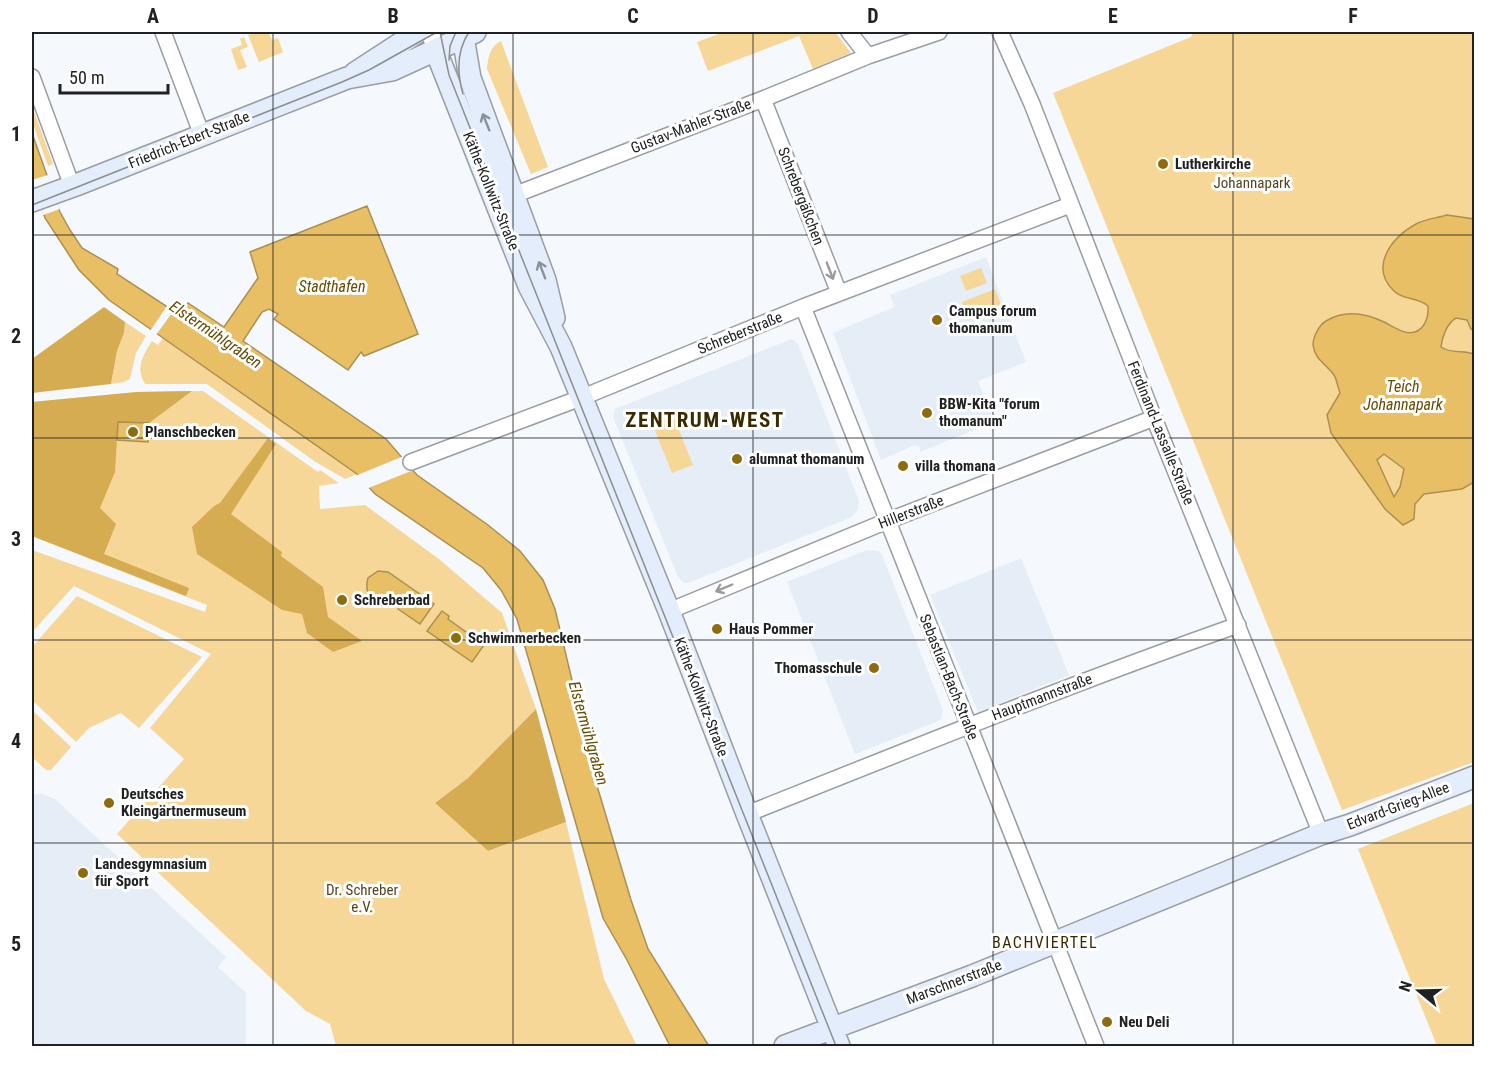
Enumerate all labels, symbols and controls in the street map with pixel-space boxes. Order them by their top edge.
text: A [147,4,159,28]
text: B [387,4,399,28]
text: C [627,4,639,28]
text: D [867,4,879,28]
text: E [1108,4,1118,28]
text: F [1348,4,1358,28]
scale bar [60,57,168,95]
text: 50 m [69,67,104,88]
street label: Gustav-Mahler-Straße [628,95,754,157]
street label: Friedrich-Ebert-Straße [126,108,252,172]
one-way arrow [480,113,491,132]
text: 1 [11,122,21,146]
street label: Käthe-Kollwitz-Straße [459,129,523,253]
street label: Schrebergäßchen [774,145,828,247]
place label: Lutherkirche [1175,155,1251,173]
marker: Lutherkirche [1156,157,1170,171]
park label: Johannapark [1214,174,1291,192]
one-way arrow [535,261,546,280]
one-way arrow [825,261,836,280]
water label: Stadthafen [299,277,365,296]
water label: Elstermühlgraben [166,297,265,372]
place label: Campus forum thomanum [949,302,1037,337]
street label: Schreberstraße [695,308,785,358]
marker: Campus forum thomanum [930,313,944,327]
text: 2 [11,324,21,348]
street label: Ferdinand-Lassalle-Straße [1124,358,1198,508]
water label: Teich Johannapark [1363,377,1444,414]
place label: BBW-Kita "forum thomanum" [939,395,1040,430]
marker: BBW-Kita "forum thomanum" [920,406,934,420]
district label: ZENTRUM-WEST [625,408,785,432]
place label: Planschbecken [145,423,236,441]
marker: Planschbecken [126,425,140,439]
place label: alumnat thomanum [749,450,864,468]
marker: alumnat thomanum [730,452,744,466]
place label: villa thomana [915,457,996,475]
marker: villa thomana [896,459,910,473]
street label: Hillerstraße [876,491,946,533]
text: 3 [11,527,21,551]
one-way arrow [715,583,733,594]
place label: Schreberbad [354,591,430,609]
marker: Schreberbad [335,593,349,607]
street label: Sebastian-Bach-Straße [916,611,982,743]
place label: Haus Pommer [729,620,813,638]
marker: Haus Pommer [710,622,724,636]
place label: Schwimmerbecken [468,629,581,647]
marker: Schwimmerbecken [449,631,463,645]
street label: Käthe-Kollwitz-Straße [670,635,732,759]
place label: Thomasschule [775,659,862,677]
marker: Thomasschule [867,661,881,675]
street label: Hauptmannstraße [989,670,1095,724]
water label: Elstermühlgraben [565,679,612,787]
text: 4 [11,729,21,753]
street label: Edvard-Grieg-Allee [1344,778,1452,834]
place label: Deutsches Kleingärtnermuseum [121,785,247,820]
marker: Deutsches Kleingärtnermuseum [102,796,116,810]
place label: Landesgymnasium für Sport [95,855,207,890]
marker: Landesgymnasium für Sport [76,866,90,880]
park label: Dr. Schreber e.V. [326,881,398,916]
text: 5 [11,932,21,956]
district label: BACHVIERTEL [992,933,1098,952]
street label: Marschnerstraße [904,956,1004,1008]
north arrow [1389,961,1449,1021]
text: N [1395,979,1416,994]
place label: Neu Deli [1119,1013,1169,1031]
marker: Neu Deli [1100,1015,1114,1029]

